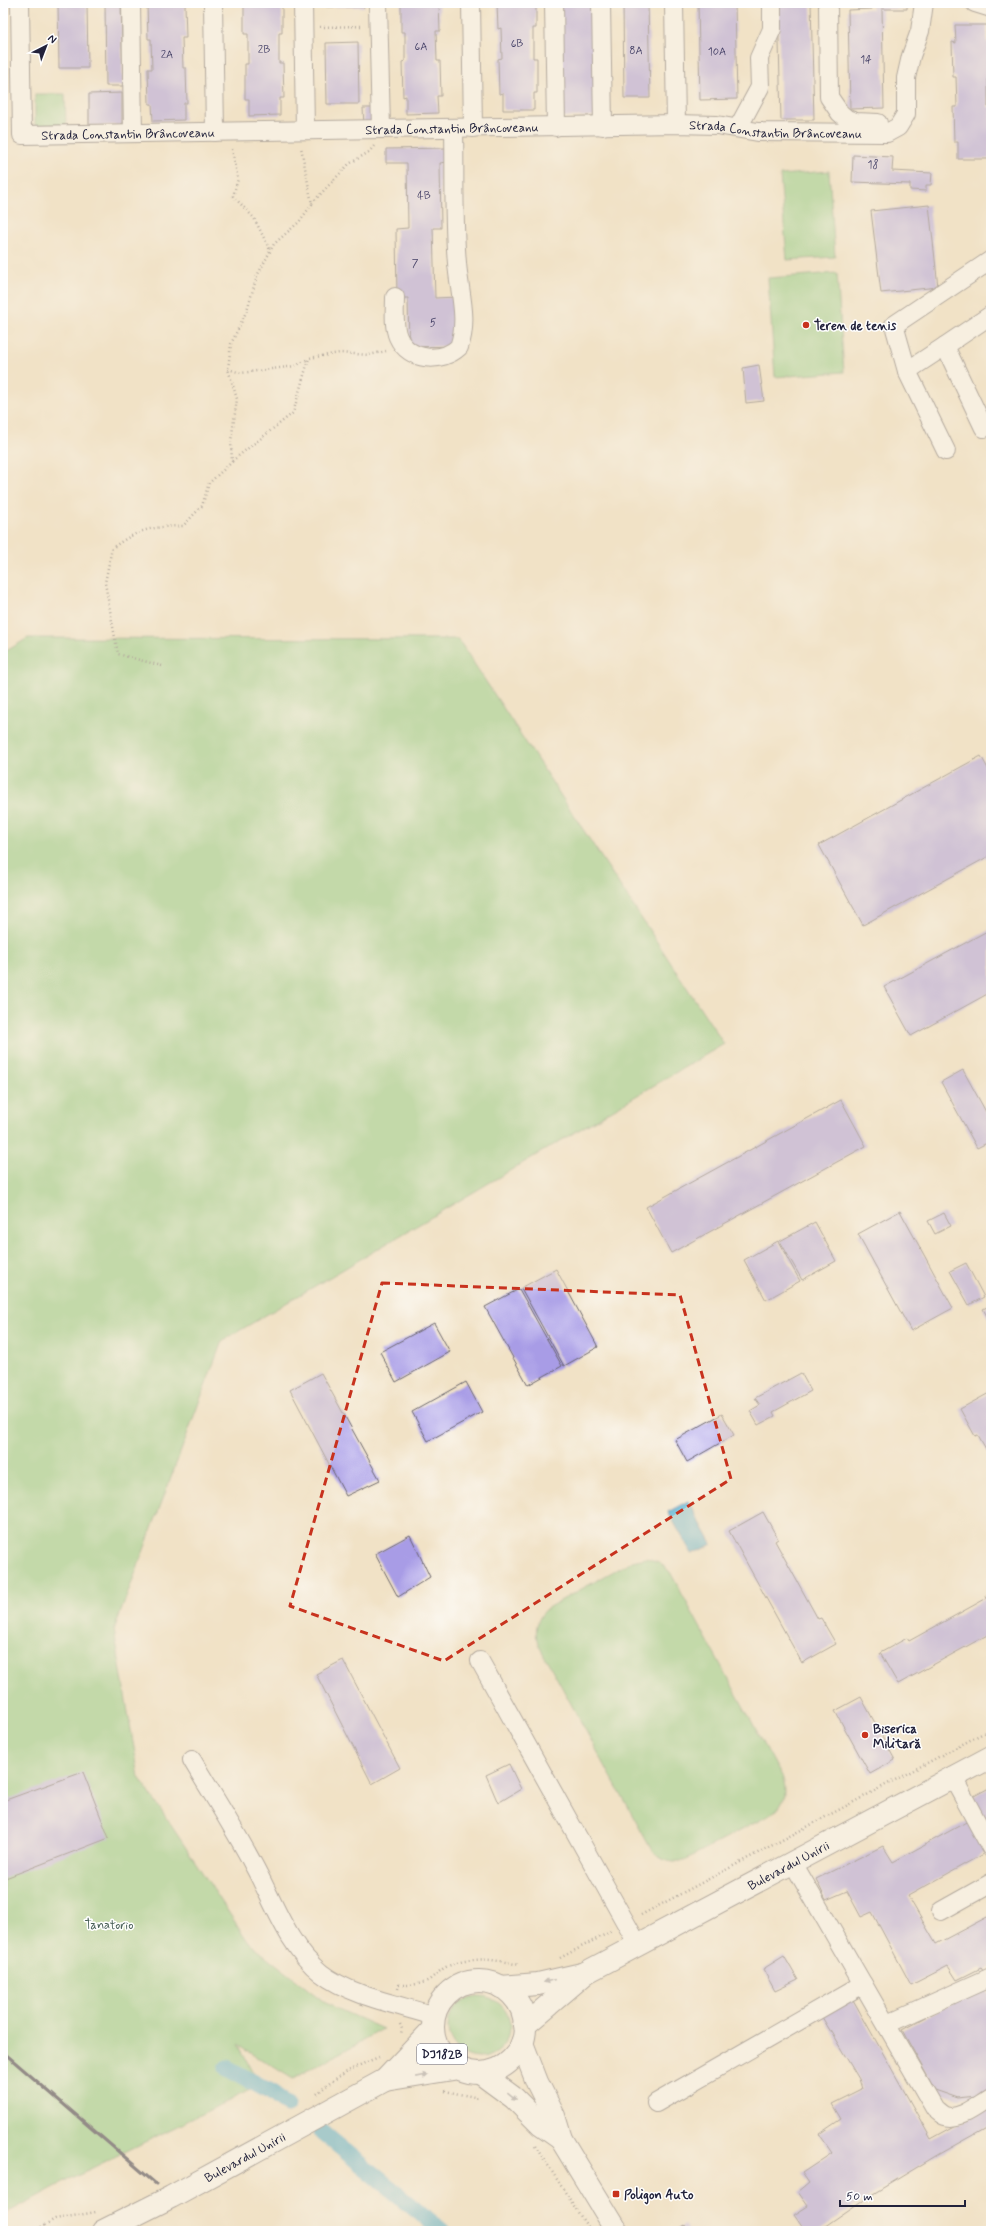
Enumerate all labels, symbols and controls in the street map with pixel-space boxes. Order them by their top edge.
north arrow [26,26,66,66]
text: N [45,32,59,47]
house number: 6B [511,37,523,51]
house number: 6A [415,40,427,54]
house number: 2B [258,43,270,57]
house number: 8A [629,44,643,58]
house number: 10A [708,45,726,59]
house number: 2A [161,48,173,62]
house number: 14 [860,53,872,67]
street label: Strada Constantin Brâncoveanu [689,117,862,143]
street label: Strada Constantin Brâncoveanu [365,119,539,139]
street label: Strada Constantin Brâncoveanu [41,125,215,145]
house number: 18 [868,158,878,172]
house number: 4B [417,189,431,203]
house number: 7 [412,257,419,271]
house number: 5 [430,316,437,330]
place label: Teren de tenis [814,318,897,335]
marker: Teren de tenis [801,320,811,330]
place label: Biserica Militară [873,1721,921,1753]
marker: Biserica Militară [860,1730,870,1740]
street label: Bulevardul Unirii [745,1838,833,1895]
park label: Tanatorio [85,1917,133,1934]
one-way arrow [542,1979,555,1985]
road number: DJ182B [417,2044,467,2064]
one-way arrow [416,2072,428,2078]
one-way arrow [506,2092,517,2101]
street label: Bulevardul Unirii [202,2129,289,2187]
scale bar [840,2182,965,2208]
place label: Poligon Auto [624,2187,694,2205]
marker: Poligon Auto [611,2189,621,2199]
text: 50 m [846,2189,873,2205]

